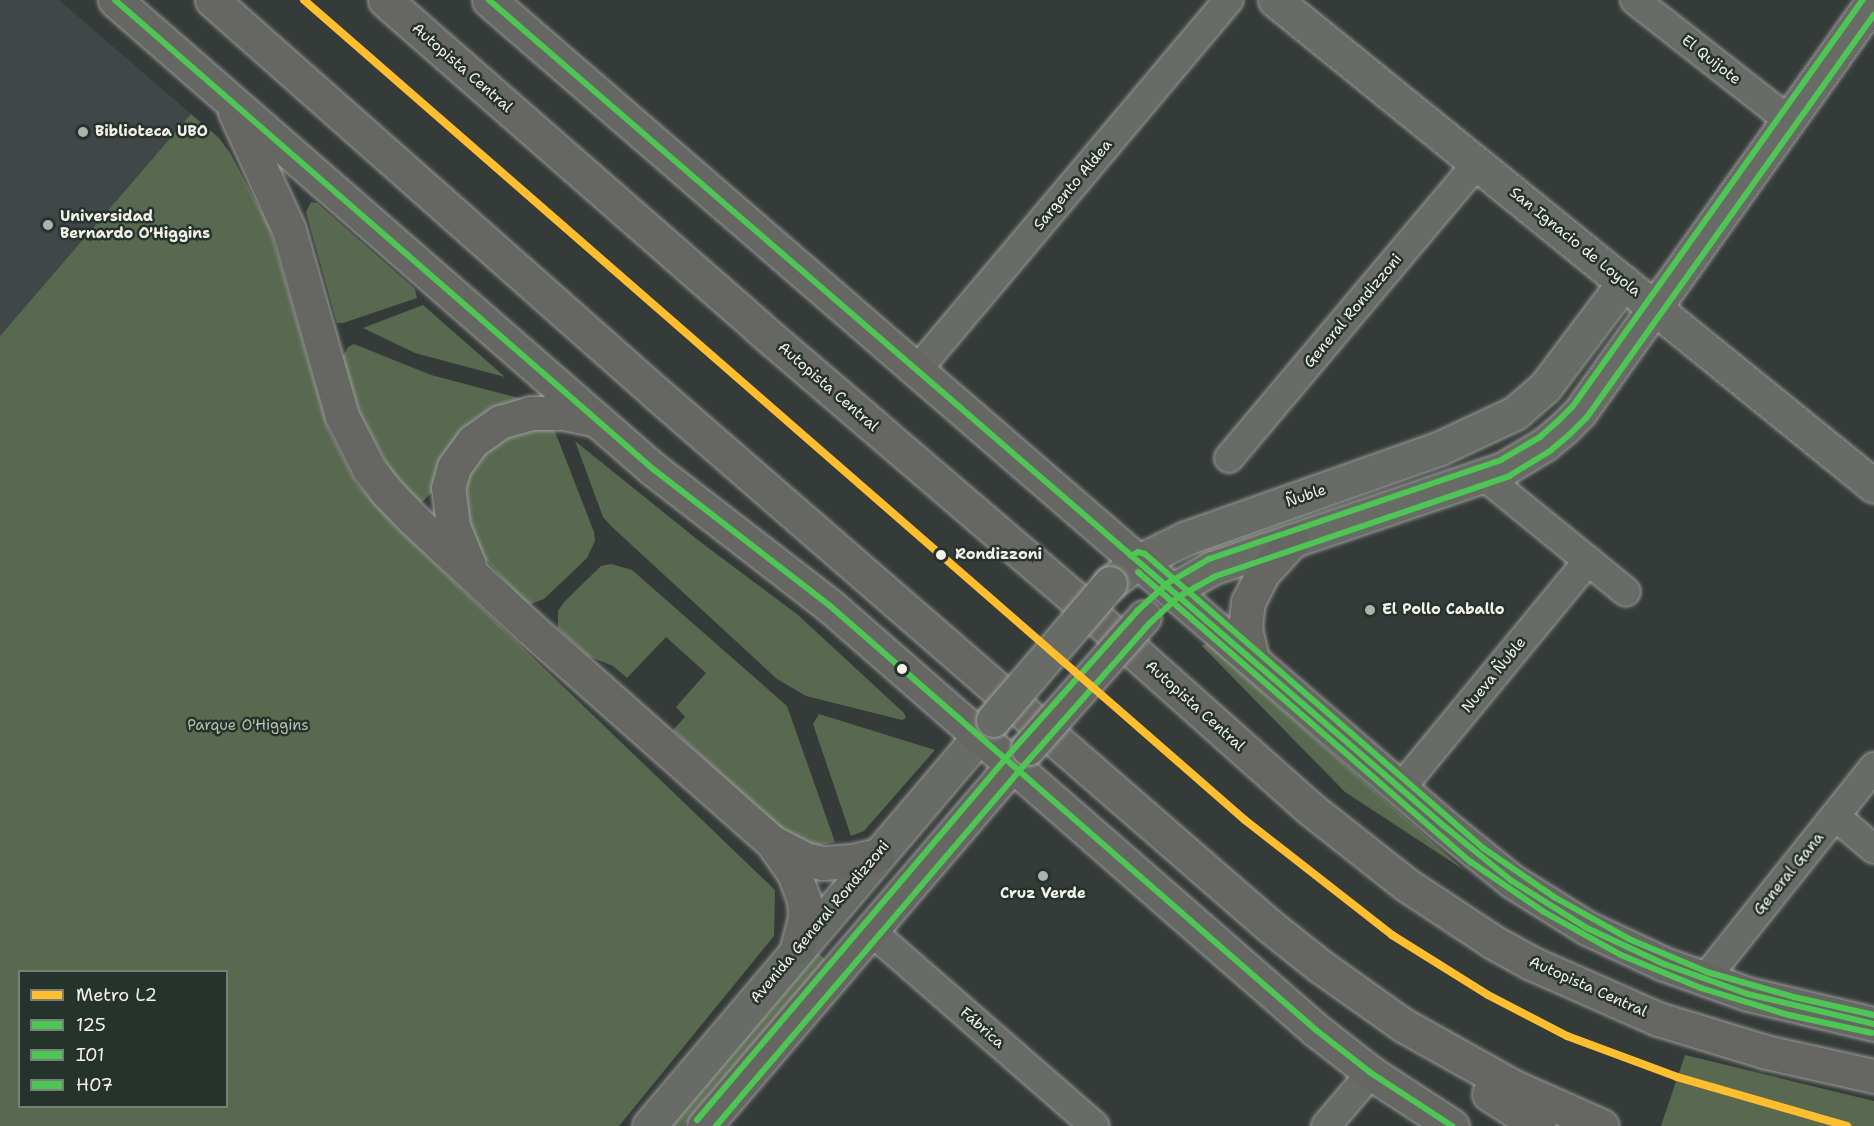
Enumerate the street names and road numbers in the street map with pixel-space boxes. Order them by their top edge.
street label: Autopista Central [408,19,516,117]
street label: El Quijote [1678,31,1744,89]
street label: Sargento Aldea [1030,136,1116,234]
street label: San Ignacio de Loyola [1506,184,1644,300]
street label: General Rondizzoni [1300,250,1406,372]
street label: Autopista Central [774,338,882,436]
street label: Ñuble [1283,481,1329,511]
street label: Nueva Ñuble [1458,634,1530,716]
street label: Autopista Central [1142,657,1248,755]
street label: General Gana [1750,829,1828,919]
street label: Avenida General Rondizzoni [747,837,893,1007]
street label: Autopista Central [1526,953,1650,1021]
street label: Fábrica [956,1004,1008,1052]

